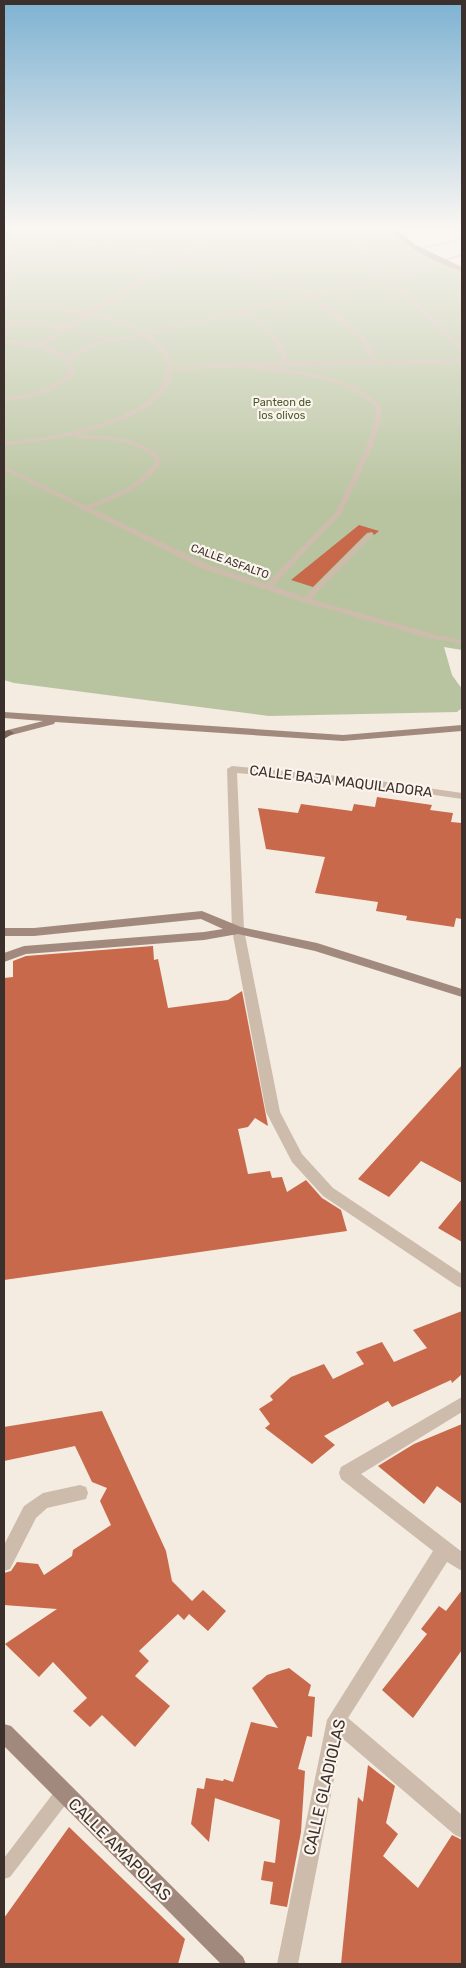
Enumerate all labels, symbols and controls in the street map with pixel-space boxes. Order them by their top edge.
park label: Panteon de los olivos [253,396,311,422]
street label: CALLE ASFALTO [189,541,271,582]
street label: CALLE BAJA MAQUILADORA [248,762,434,801]
street label: CALLE GLADIOLAS [300,1717,349,1857]
street label: CALLE AMAPOLAS [64,1794,175,1905]

